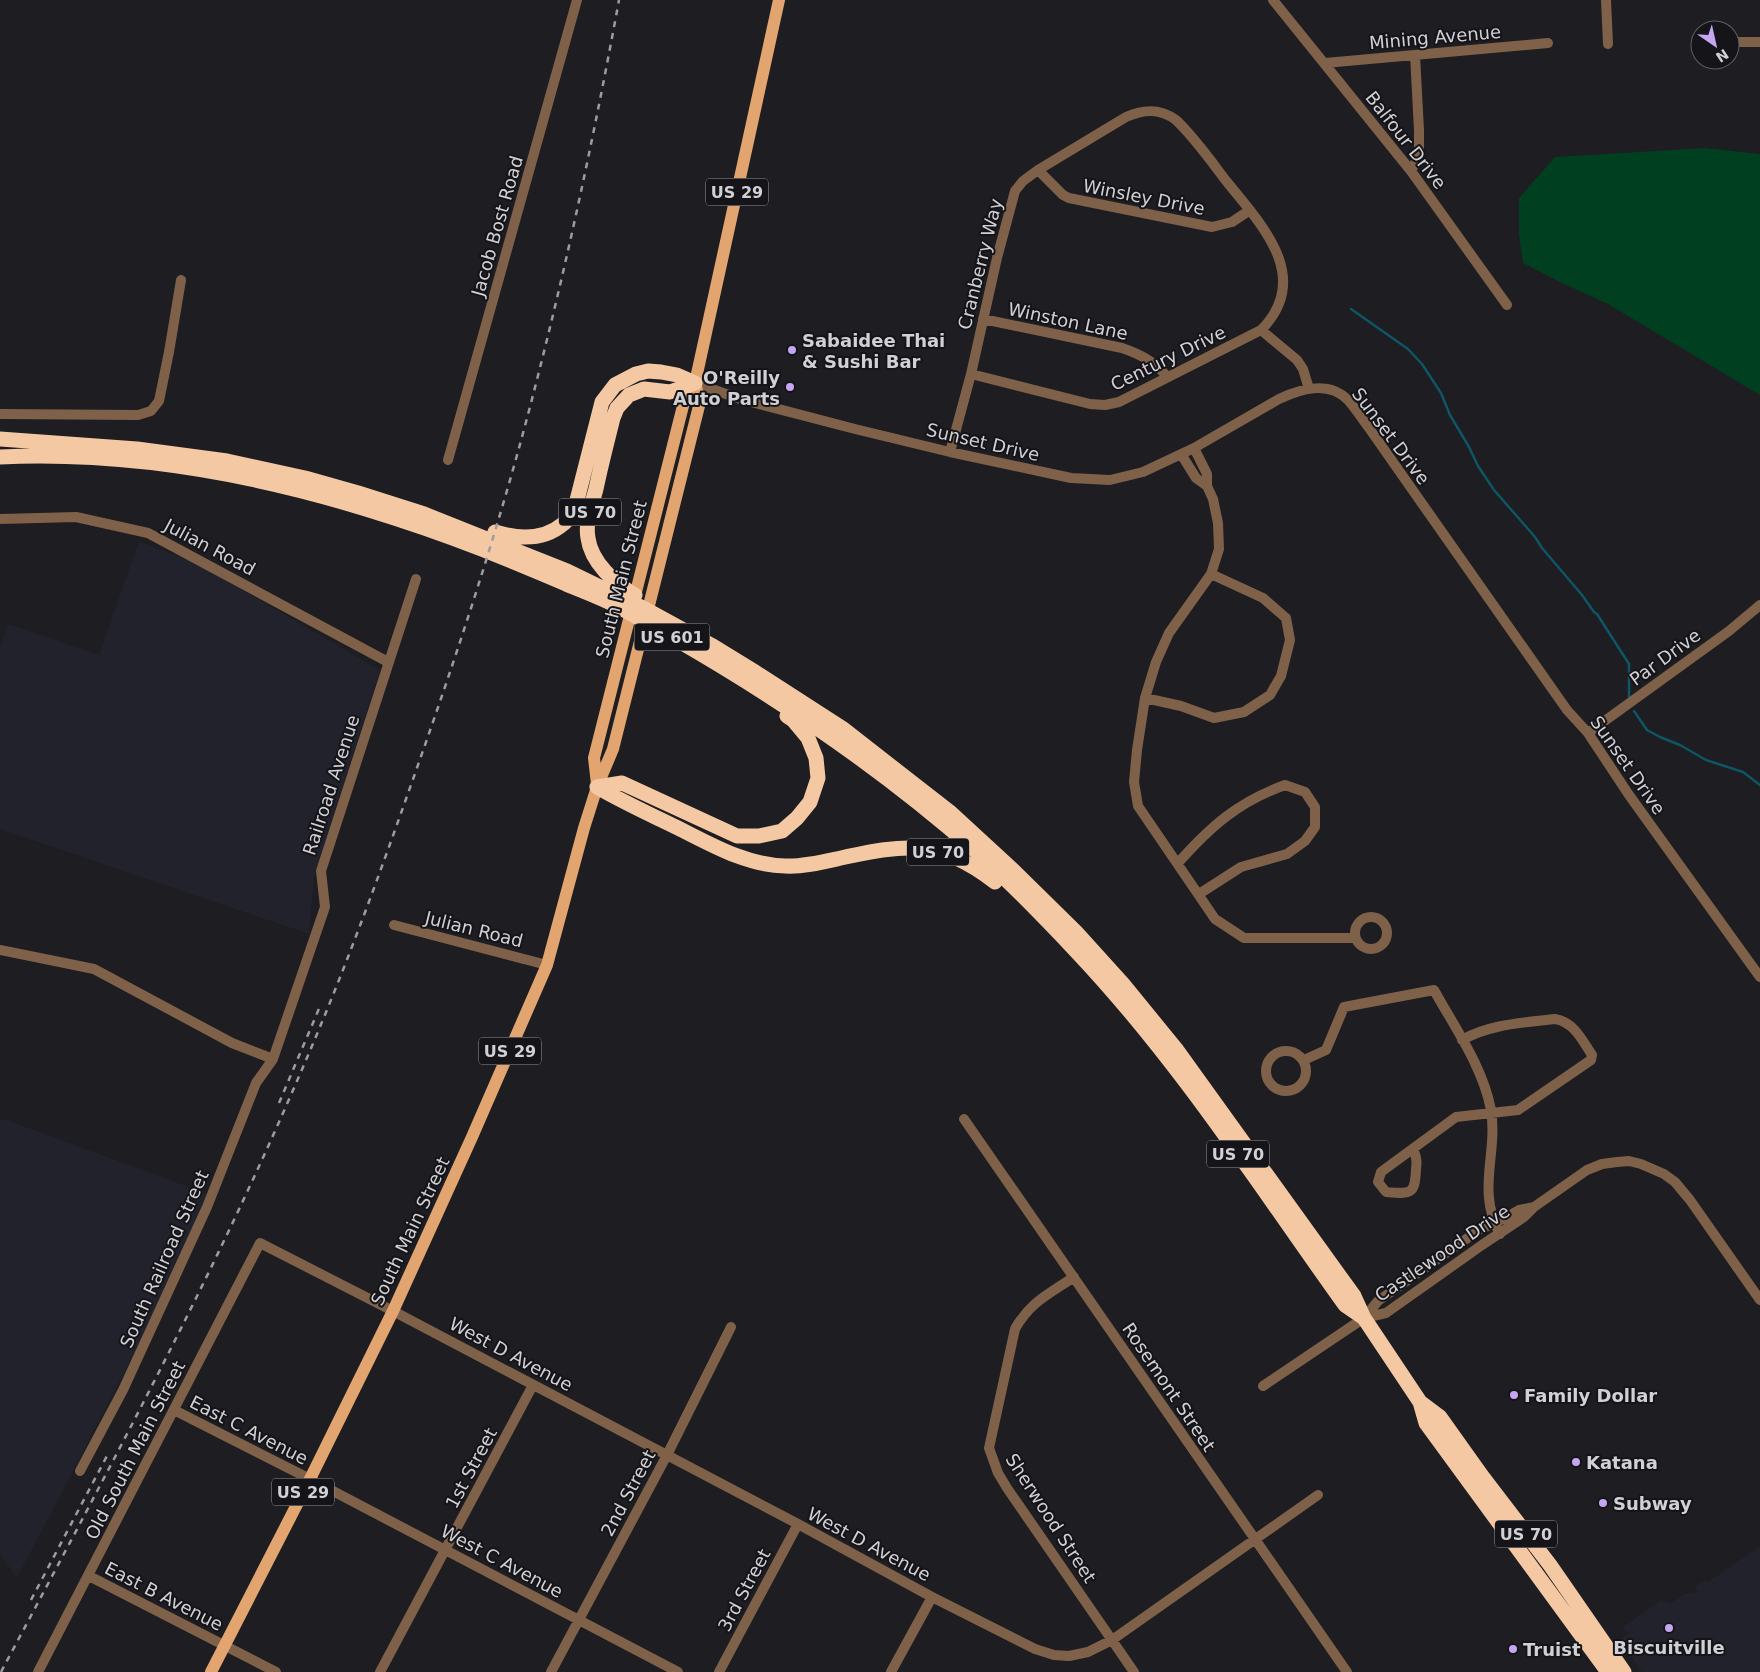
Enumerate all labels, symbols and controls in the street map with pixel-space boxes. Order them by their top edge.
north arrow [1690,20,1740,70]
street label: Mining Avenue [1368,21,1502,53]
text: N [1713,46,1732,66]
street label: Balfour Drive [1361,87,1451,193]
street label: Jacob Bost Road [467,153,527,300]
street label: Winsley Drive [1081,175,1207,219]
road number: US 29 [706,178,768,206]
street label: Cranberry Way [954,196,1006,332]
street label: Winston Lane [1006,298,1130,344]
street label: Century Drive [1107,321,1229,395]
place label: Sabaidee Thai & Sushi Bar [802,330,945,372]
marker: Sabaidee Thai & Sushi Bar [786,344,798,356]
place label: O'Reilly Auto Parts [673,367,780,409]
marker: O'Reilly Auto Parts [784,381,796,393]
street label: Sunset Drive [1348,384,1434,488]
street label: Sunset Drive [924,419,1042,465]
road number: US 70 [559,498,621,526]
street label: South Main Street [591,498,651,660]
street label: Julian Road [160,514,259,580]
road number: US 601 [634,624,710,650]
street label: Par Drive [1626,624,1704,690]
street label: Railroad Avenue [298,712,364,858]
street label: Sunset Drive [1586,712,1670,818]
road number: US 70 [907,839,969,866]
street label: Julian Road [422,906,525,951]
road number: US 29 [479,1038,541,1064]
road number: US 70 [1207,1140,1269,1168]
street label: South Main Street [366,1153,454,1309]
street label: South Railroad Street [115,1167,213,1351]
street label: Castlewood Drive [1371,1200,1513,1306]
street label: West D Avenue [446,1313,576,1395]
street label: Rosemont Street [1118,1319,1220,1455]
street label: Old South Main Street [81,1357,189,1543]
place label: Family Dollar [1524,1385,1657,1406]
marker: Family Dollar [1508,1389,1520,1401]
street label: East C Avenue [186,1391,312,1469]
street label: 1st Street [441,1424,501,1512]
street label: 2nd Street [596,1446,660,1540]
street label: Sherwood Street [1001,1449,1101,1587]
place label: Katana [1586,1452,1658,1473]
marker: Katana [1570,1456,1582,1468]
road number: US 29 [272,1478,334,1505]
place label: Subway [1613,1493,1692,1514]
marker: Subway [1597,1497,1609,1509]
street label: West D Avenue [804,1503,934,1585]
street label: West C Avenue [437,1520,567,1602]
road number: US 70 [1495,1520,1557,1548]
street label: 3rd Street [714,1545,774,1635]
street label: East B Avenue [102,1557,226,1635]
marker: Biscuitville [1663,1622,1675,1634]
place label: Biscuitville [1613,1637,1725,1658]
place label: Truist [1523,1639,1581,1660]
marker: Truist [1507,1643,1519,1655]

